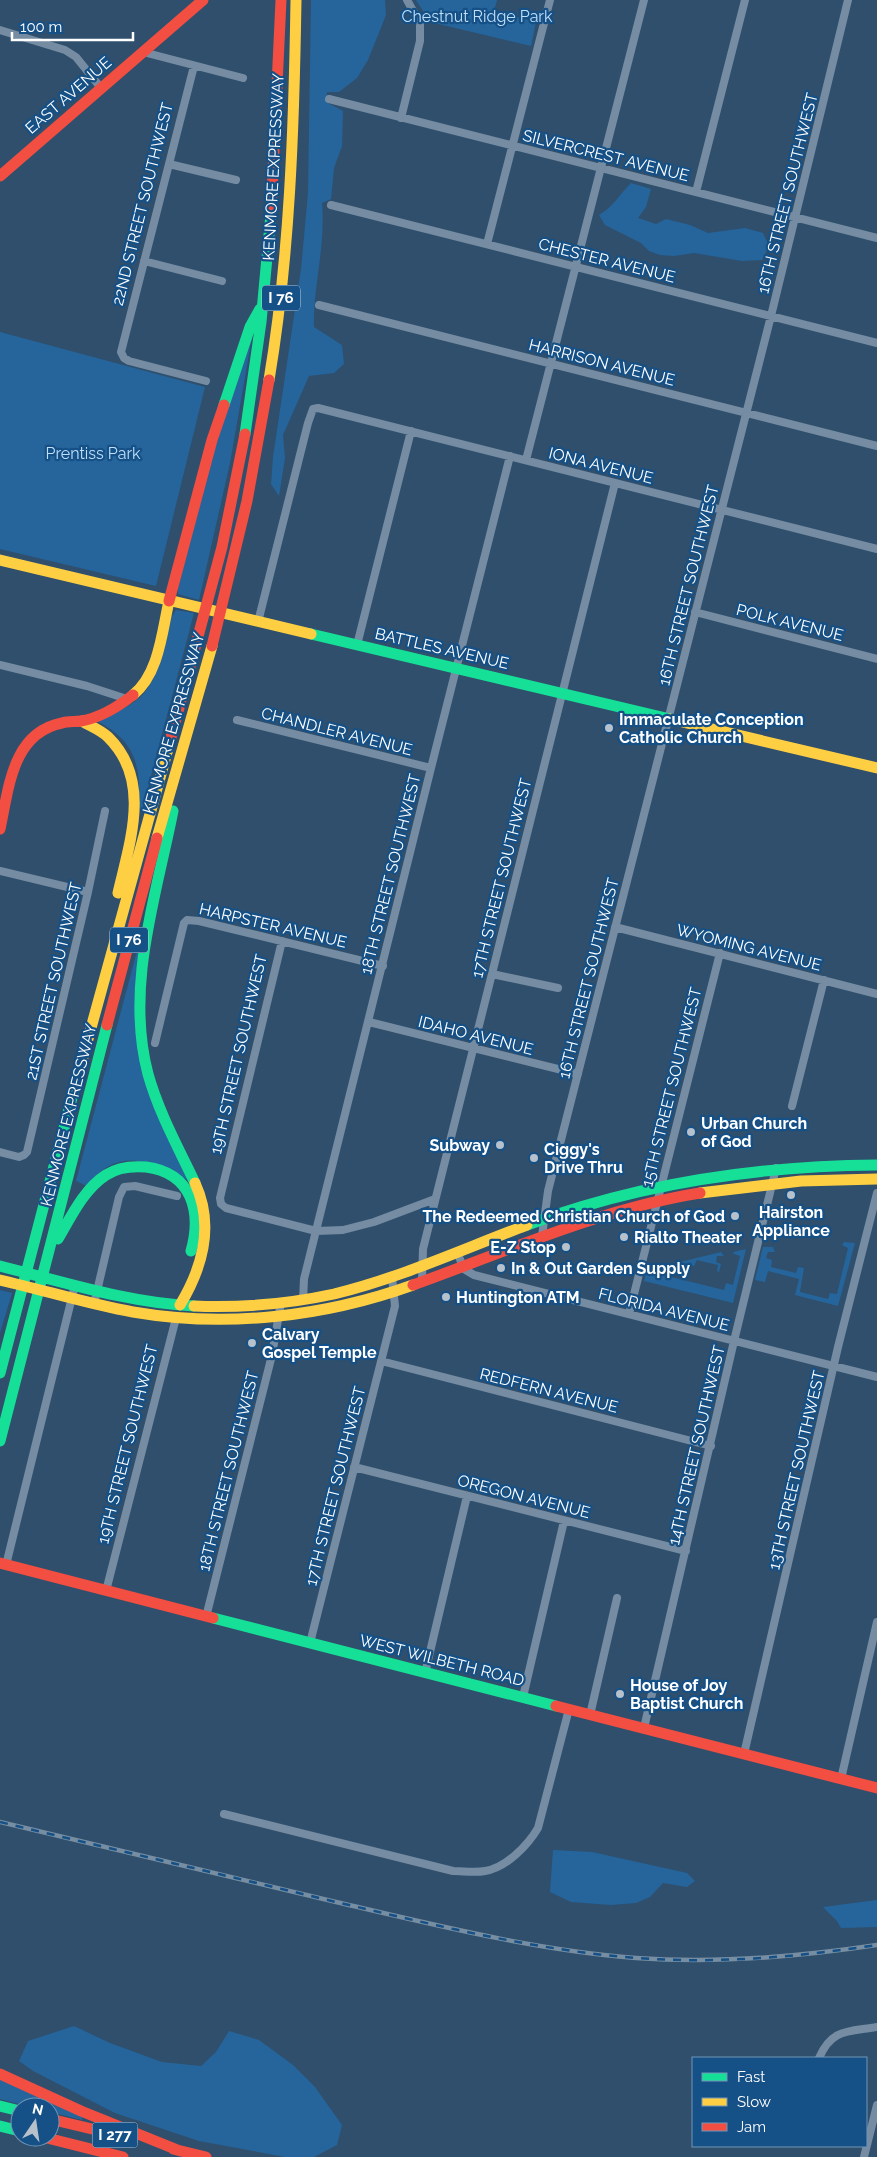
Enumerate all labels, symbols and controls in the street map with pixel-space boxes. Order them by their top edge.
park label: Chestnut Ridge Park [402,7,553,26]
scale bar [12,10,134,42]
text: 100 m [20,18,62,36]
street label: EAST AVENUE [21,53,115,138]
street label: KENMORE EXPRESSWAY [259,72,288,261]
street label: 16TH STREET SOUTHWEST [753,91,822,295]
street label: 22ND STREET SOUTHWEST [108,100,177,308]
street label: SILVERCREST AVENUE [521,126,691,185]
street label: CHESTER AVENUE [536,234,678,287]
road number: I 76 [262,286,300,310]
street label: HARRISON AVENUE [527,335,677,390]
street label: IONA AVENUE [547,443,655,488]
park label: Prentiss Park [45,444,141,463]
street label: 16TH STREET SOUTHWEST [654,483,723,687]
street label: POLK AVENUE [734,600,846,645]
street label: BATTLES AVENUE [373,624,511,673]
street label: KENMORE EXPRESSWAY [139,630,209,816]
street label: CHANDLER AVENUE [259,703,415,760]
place label: Immaculate Conception Catholic Church [619,710,804,747]
marker: Immaculate Conception Catholic Church [603,722,615,734]
street label: 18TH STREET SOUTHWEST [356,772,425,976]
street label: 17TH STREET SOUTHWEST [467,776,536,980]
street label: 16TH STREET SOUTHWEST [554,876,623,1080]
street label: 21ST STREET SOUTHWEST [21,880,86,1082]
street label: HARPSTER AVENUE [197,899,349,952]
street label: WYOMING AVENUE [675,920,823,975]
road number: I 76 [110,928,148,952]
street label: 19TH STREET SOUTHWEST [206,952,271,1156]
street label: 15TH STREET SOUTHWEST [638,985,706,1189]
street label: IDAHO AVENUE [416,1012,536,1059]
street label: KENMORE EXPRESSWAY [37,1021,101,1208]
place label: Urban Church of God [701,1114,807,1151]
marker: Urban Church of God [685,1126,697,1138]
place label: Subway [430,1136,490,1155]
marker: Subway [494,1139,506,1151]
place label: Ciggy's Drive Thru [544,1140,623,1177]
marker: Ciggy's Drive Thru [528,1152,540,1164]
marker: Hairston Appliance [785,1189,797,1201]
place label: Hairston Appliance [752,1203,830,1240]
place label: The Redeemed Christian Church of God [422,1207,725,1226]
marker: The Redeemed Christian Church of God [729,1210,741,1222]
place label: Rialto Theater [634,1228,742,1247]
marker: Rialto Theater [618,1231,630,1243]
place label: E-Z Stop [490,1238,556,1257]
marker: E-Z Stop [560,1241,572,1253]
place label: In & Out Garden Supply [511,1259,690,1278]
marker: In & Out Garden Supply [495,1262,507,1274]
street label: FLORIDA AVENUE [596,1284,732,1335]
place label: Huntington ATM [456,1288,580,1307]
marker: Huntington ATM [440,1291,452,1303]
place label: Calvary Gospel Temple [262,1325,377,1362]
marker: Calvary Gospel Temple [246,1337,258,1349]
street label: 19TH STREET SOUTHWEST [94,1342,162,1546]
street label: 14TH STREET SOUTHWEST [664,1343,729,1547]
street label: REDFERN AVENUE [478,1364,620,1417]
street label: 13TH STREET SOUTHWEST [764,1368,829,1572]
street label: 18TH STREET SOUTHWEST [194,1369,263,1573]
street label: 17TH STREET SOUTHWEST [301,1384,370,1588]
street label: OREGON AVENUE [456,1471,592,1522]
street label: WEST WILBETH ROAD [357,1631,526,1690]
place label: House of Joy Baptist Church [630,1676,743,1713]
marker: House of Joy Baptist Church [614,1688,626,1700]
legend [692,2057,867,2147]
text: Fast [737,2068,765,2086]
text: Slow [737,2093,771,2111]
north arrow [10,2097,60,2147]
text: N [31,2100,45,2118]
text: Jam [737,2118,766,2136]
road number: I 277 [92,2122,138,2148]

